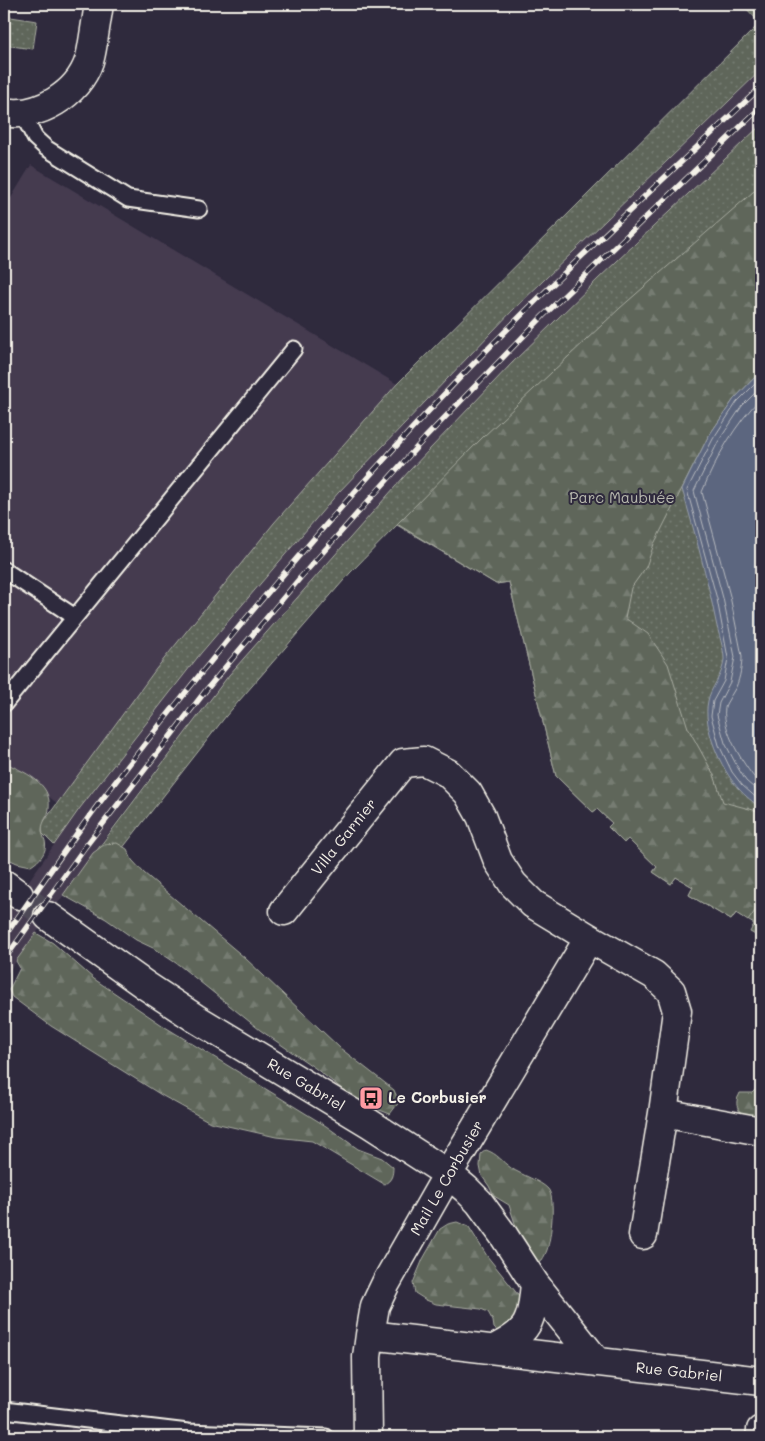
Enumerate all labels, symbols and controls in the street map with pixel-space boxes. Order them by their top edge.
park label: Parc Maubuée [569,487,675,507]
street label: Villa Garnier [306,794,380,879]
street label: Rue Gabriel [264,1053,349,1115]
bus stop icon: Le Corbusier [358,1085,384,1111]
place label: Le Corbusier [388,1087,487,1107]
street label: Mail Le Corbusier [405,1116,487,1239]
street label: Rue Gabriel [635,1357,723,1386]

